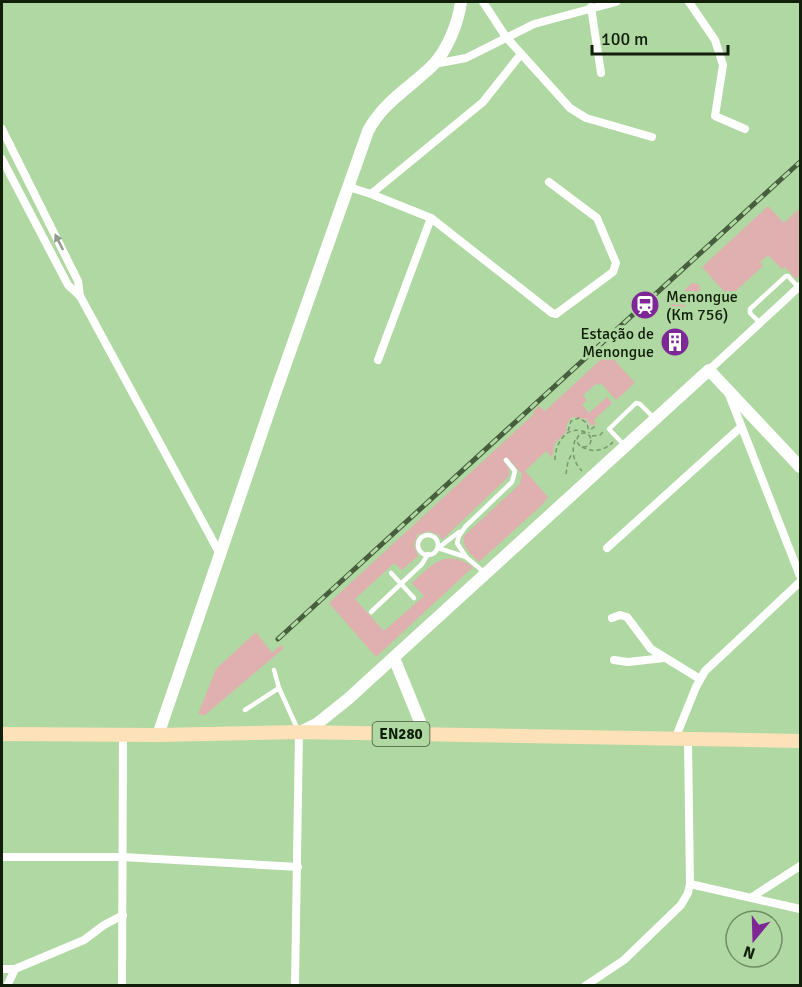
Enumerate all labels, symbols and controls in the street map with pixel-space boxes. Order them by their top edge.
scale bar [592,18,728,56]
text: 100 m [601,28,648,50]
one-way arrow [54,234,63,251]
place label: Menongue (Km 756) [666,287,738,325]
station icon: Menongue (Km 756) [629,289,661,321]
place label: Estação de Menongue [580,324,654,362]
building icon: Estação de Menongue [659,326,691,358]
road number: EN280 [372,722,430,746]
north arrow [724,909,784,969]
text: N [741,941,758,964]

